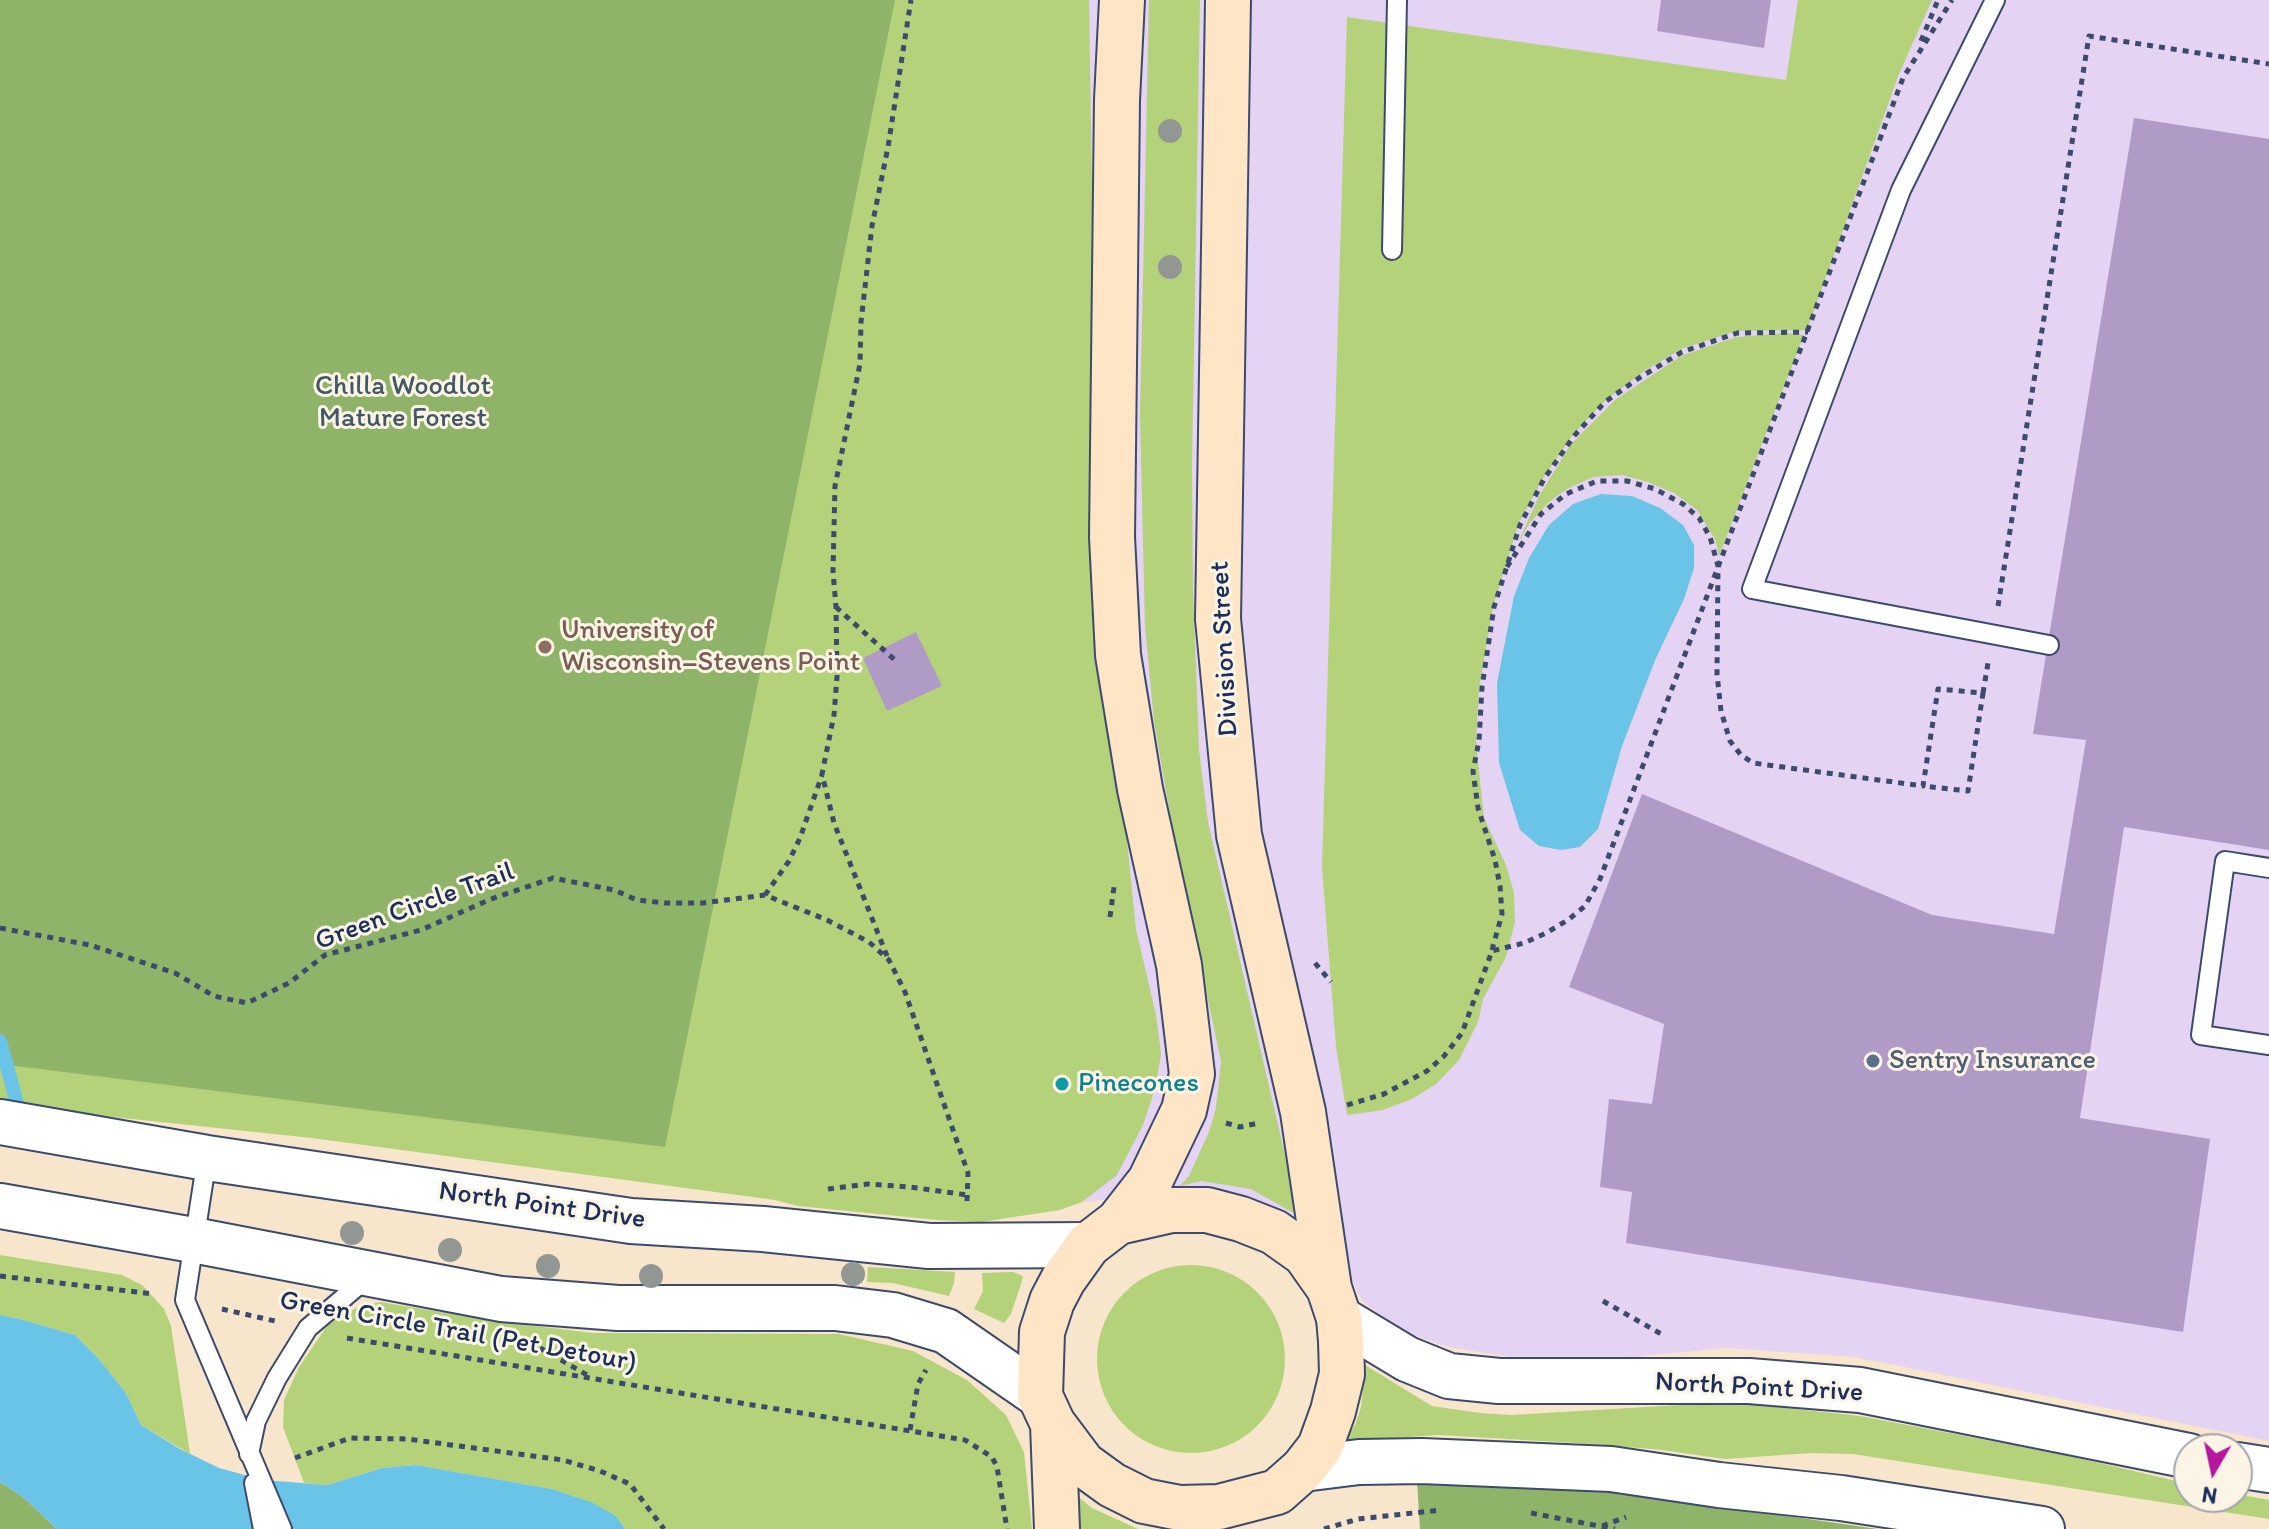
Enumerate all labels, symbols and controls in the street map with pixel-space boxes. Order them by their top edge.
park label: Chilla Woodlot Mature Forest [315,370,491,436]
street label: Division Street [1204,560,1246,738]
place label: University of Wisconsin–Stevens Point [561,614,860,680]
marker: University of Wisconsin–Stevens Point [536,638,554,656]
street label: Green Circle Trail [311,855,519,959]
place label: Sentry Insurance [1889,1044,2096,1078]
marker: Sentry Insurance [1864,1052,1882,1070]
place label: Pinecones [1078,1067,1199,1101]
marker: Pinecones [1053,1075,1071,1093]
street label: North Point Drive [437,1175,647,1237]
street label: Green Circle Trail (Pet Detour) [277,1284,639,1380]
street label: North Point Drive [1654,1366,1864,1410]
north arrow [2173,1433,2253,1513]
text: N [2200,1481,2219,1510]

